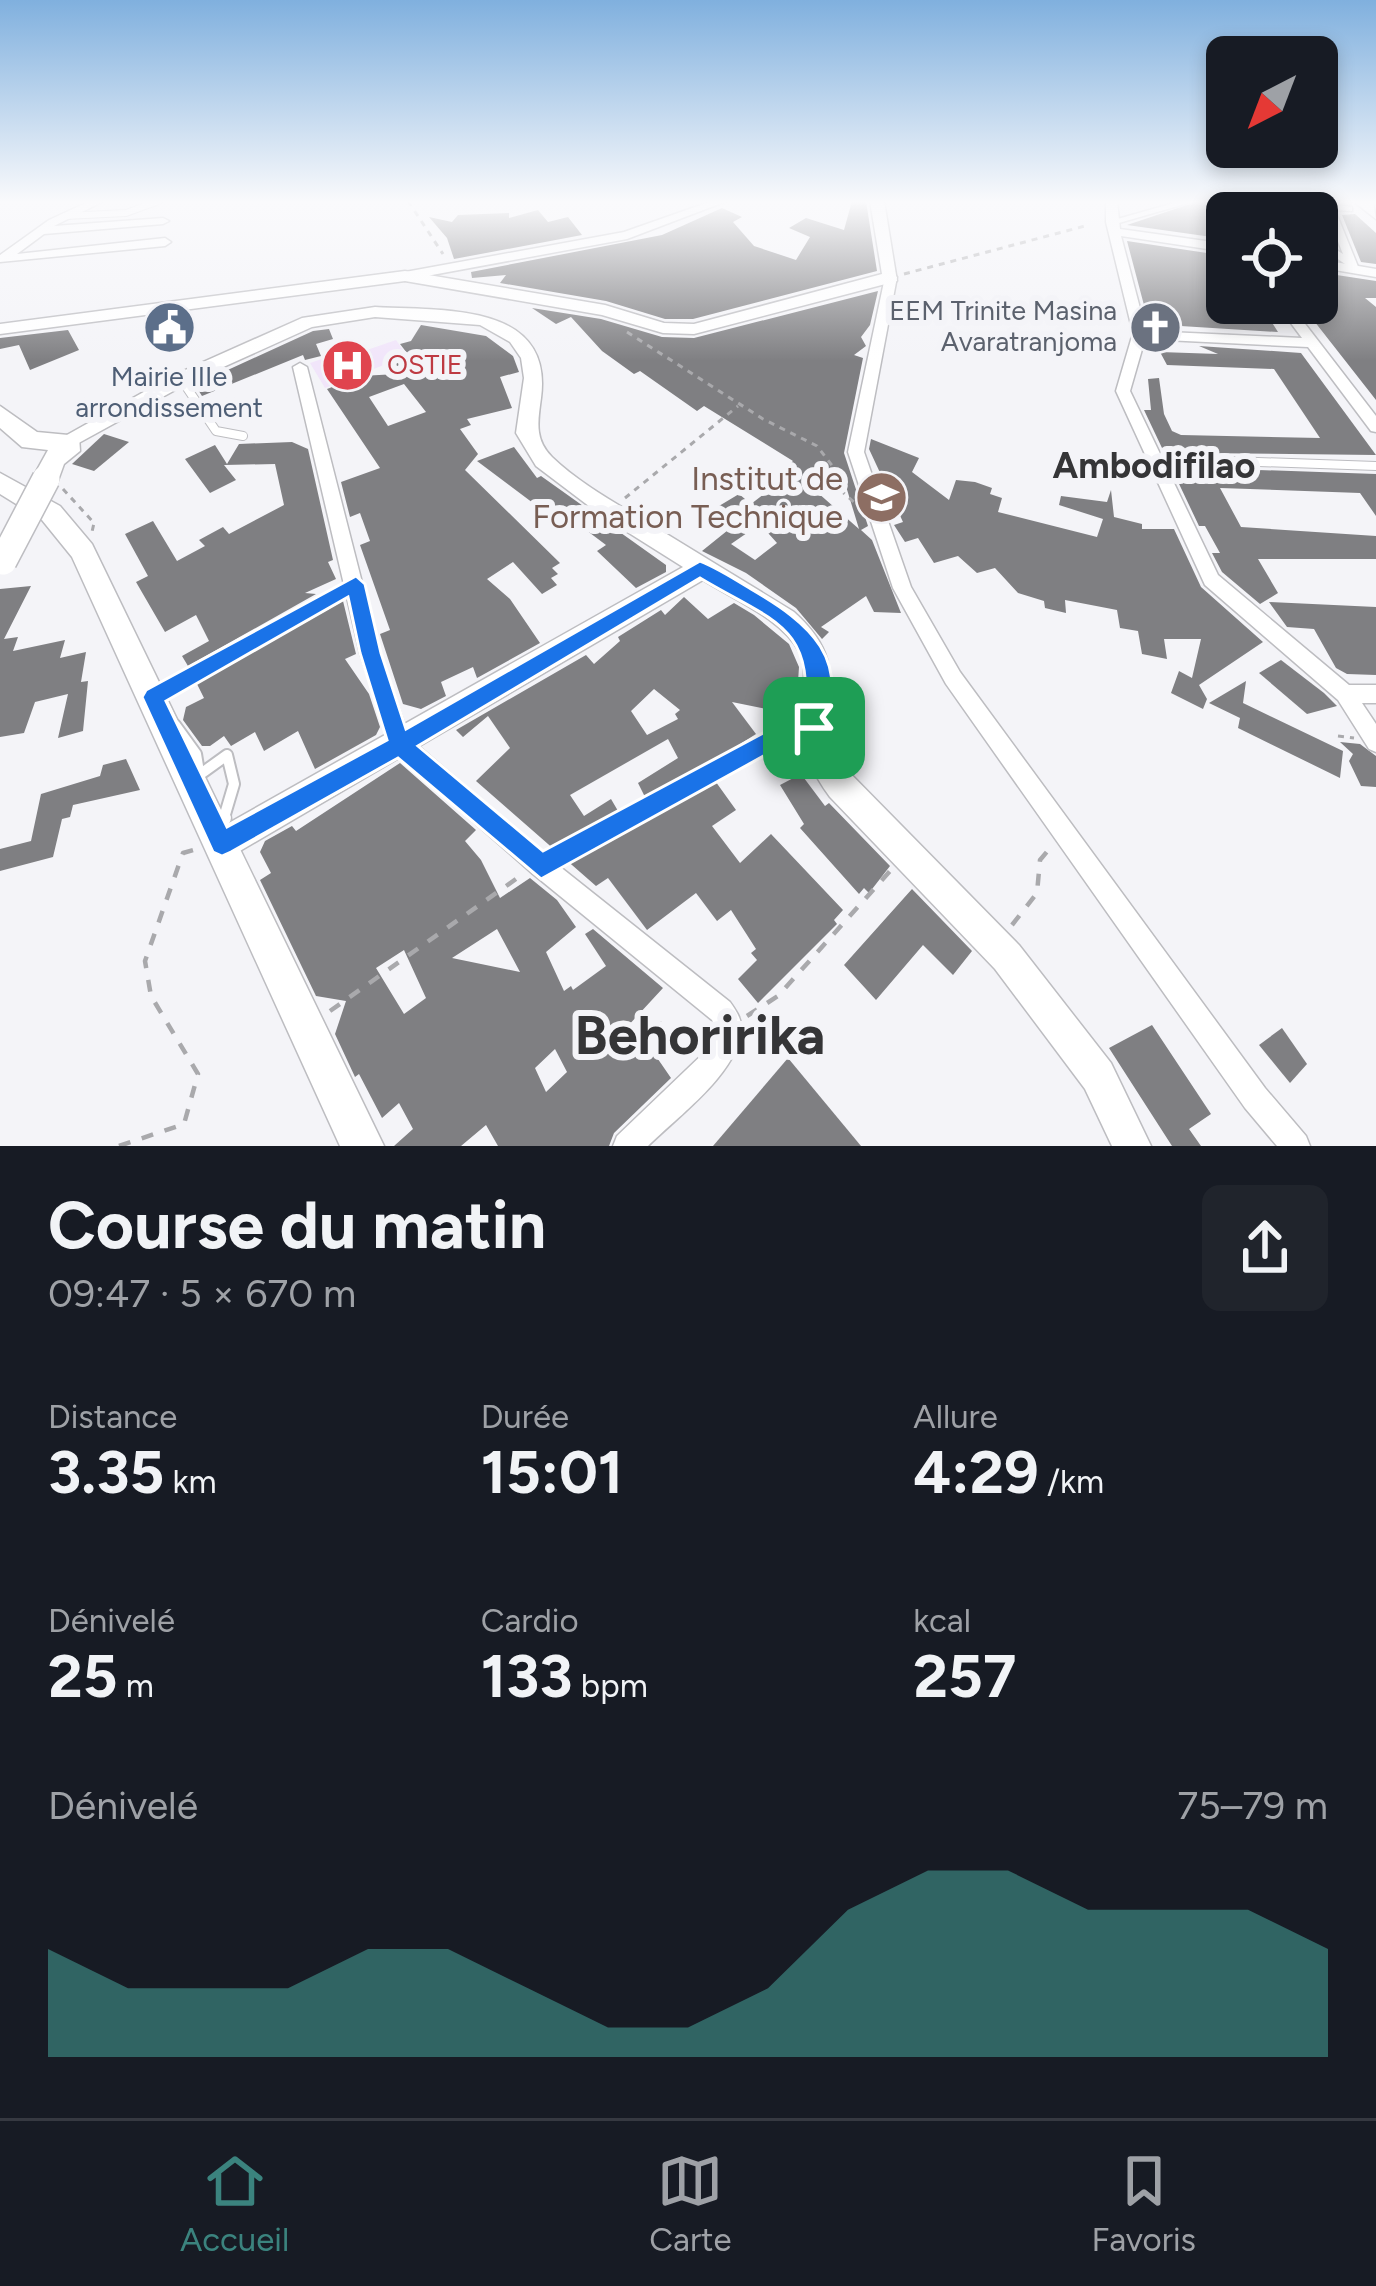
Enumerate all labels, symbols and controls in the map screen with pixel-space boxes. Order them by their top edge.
north arrow [1206,36,1338,168]
map controls [1206,36,1338,324]
button: locate [1206,192,1338,324]
place label: EEM Trinite Masina Avaratranjoma [889,294,1117,358]
public building icon: Mairie IIIe arrondissement [141,299,197,355]
church icon: EEM Trinite Masina Avaratranjoma [1128,299,1184,355]
hospital icon: OSTIE [320,337,376,393]
place label: OSTIE [387,348,463,381]
place label: Mairie IIIe arrondissement [75,360,263,424]
district label: Ambodifilao [1053,444,1255,487]
place label: Institut de Formation Technique [532,459,843,536]
school or university icon: Institut de Formation Technique [854,469,910,525]
pin [763,677,865,779]
icon: arrive [781,695,847,761]
district label: Behoririka [575,1003,825,1068]
text: Course du matin [48,1185,546,1265]
button: share [1202,1185,1328,1311]
text: 09:47 · 5 × 670 m [48,1270,356,1317]
text: Distance [48,1397,177,1436]
text: Durée [481,1397,569,1436]
text: Allure [913,1397,998,1436]
text: 3.35 [48,1436,164,1508]
text: 15:01 [481,1436,623,1508]
text: 4:29 [913,1436,1039,1508]
text: km [164,1462,217,1501]
text: /km [1039,1462,1104,1501]
text: Dénivelé [48,1601,175,1640]
text: Cardio [481,1601,579,1640]
text: kcal [913,1601,971,1640]
text: 25 [48,1640,118,1712]
text: 133 [481,1640,573,1712]
text: 257 [913,1640,1016,1712]
text: m [118,1666,154,1705]
text: bpm [573,1666,648,1705]
text: Dénivelé [48,1782,198,1829]
text: 75–79 m [1177,1782,1328,1829]
tab: Accueil [180,2148,289,2259]
tab: Carte [649,2148,731,2259]
tab: Favoris [1092,2148,1196,2259]

